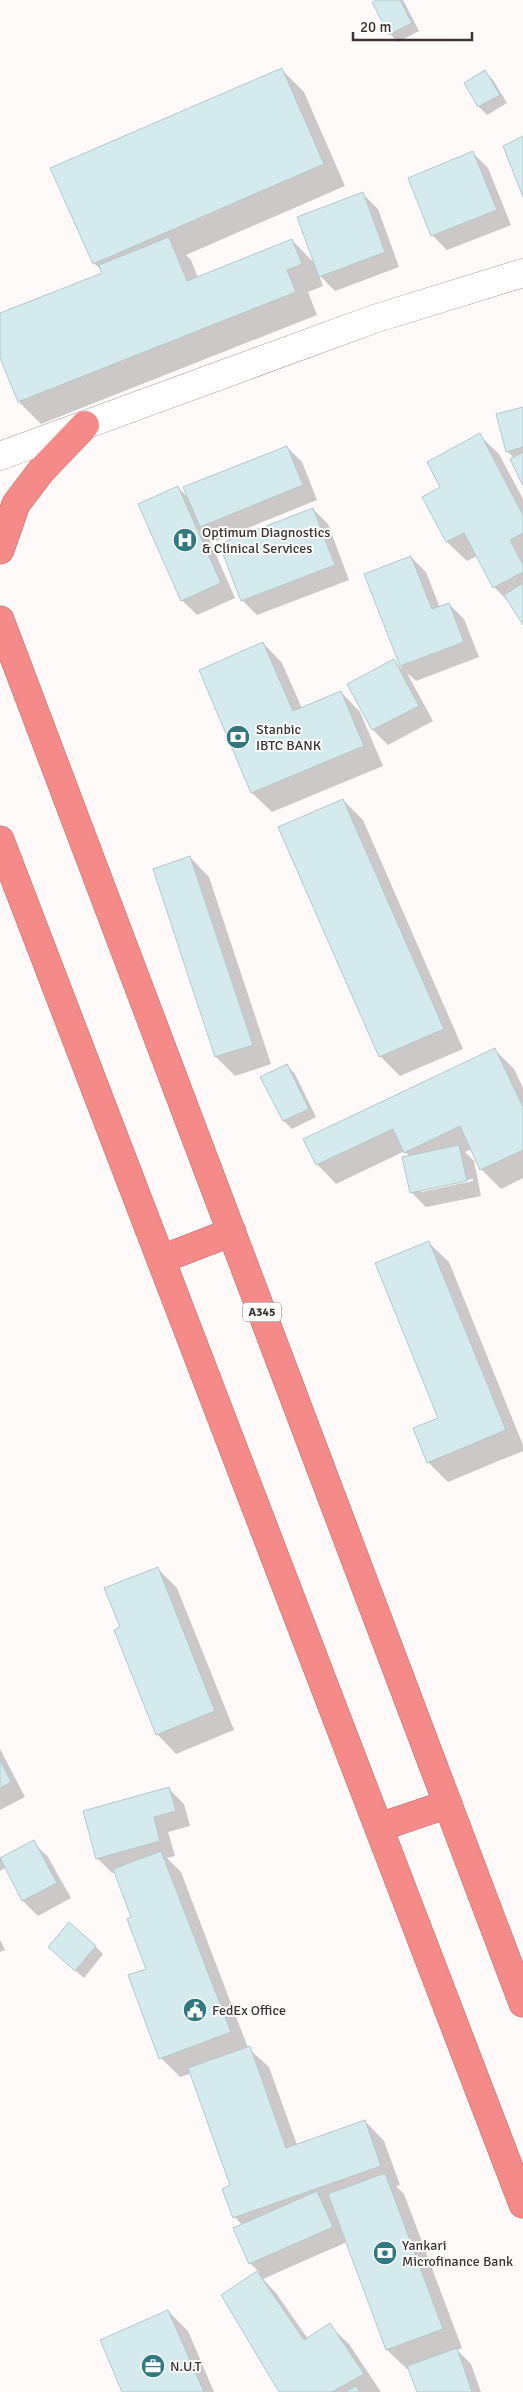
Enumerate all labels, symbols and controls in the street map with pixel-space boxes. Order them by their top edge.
scale bar [353,10,472,42]
text: 20 m [360,18,391,36]
place label: Optimum Diagnostics & Clinical Services [202,524,330,557]
hospital icon: Optimum Diagnostics & Clinical Services [172,527,198,553]
place label: Stanbic IBTC BANK [256,721,322,754]
bank icon: Stanbic IBTC BANK [225,724,251,750]
road number: A345 [243,1302,281,1321]
public building icon: FedEx Office [182,1997,208,2023]
place label: FedEx Office [212,2002,286,2019]
place label: Yankari Microfinance Bank [402,2237,513,2270]
bank icon: Yankari Microfinance Bank [372,2240,398,2266]
office icon: N.U.T [140,2353,166,2379]
place label: N.U.T [170,2358,201,2375]

